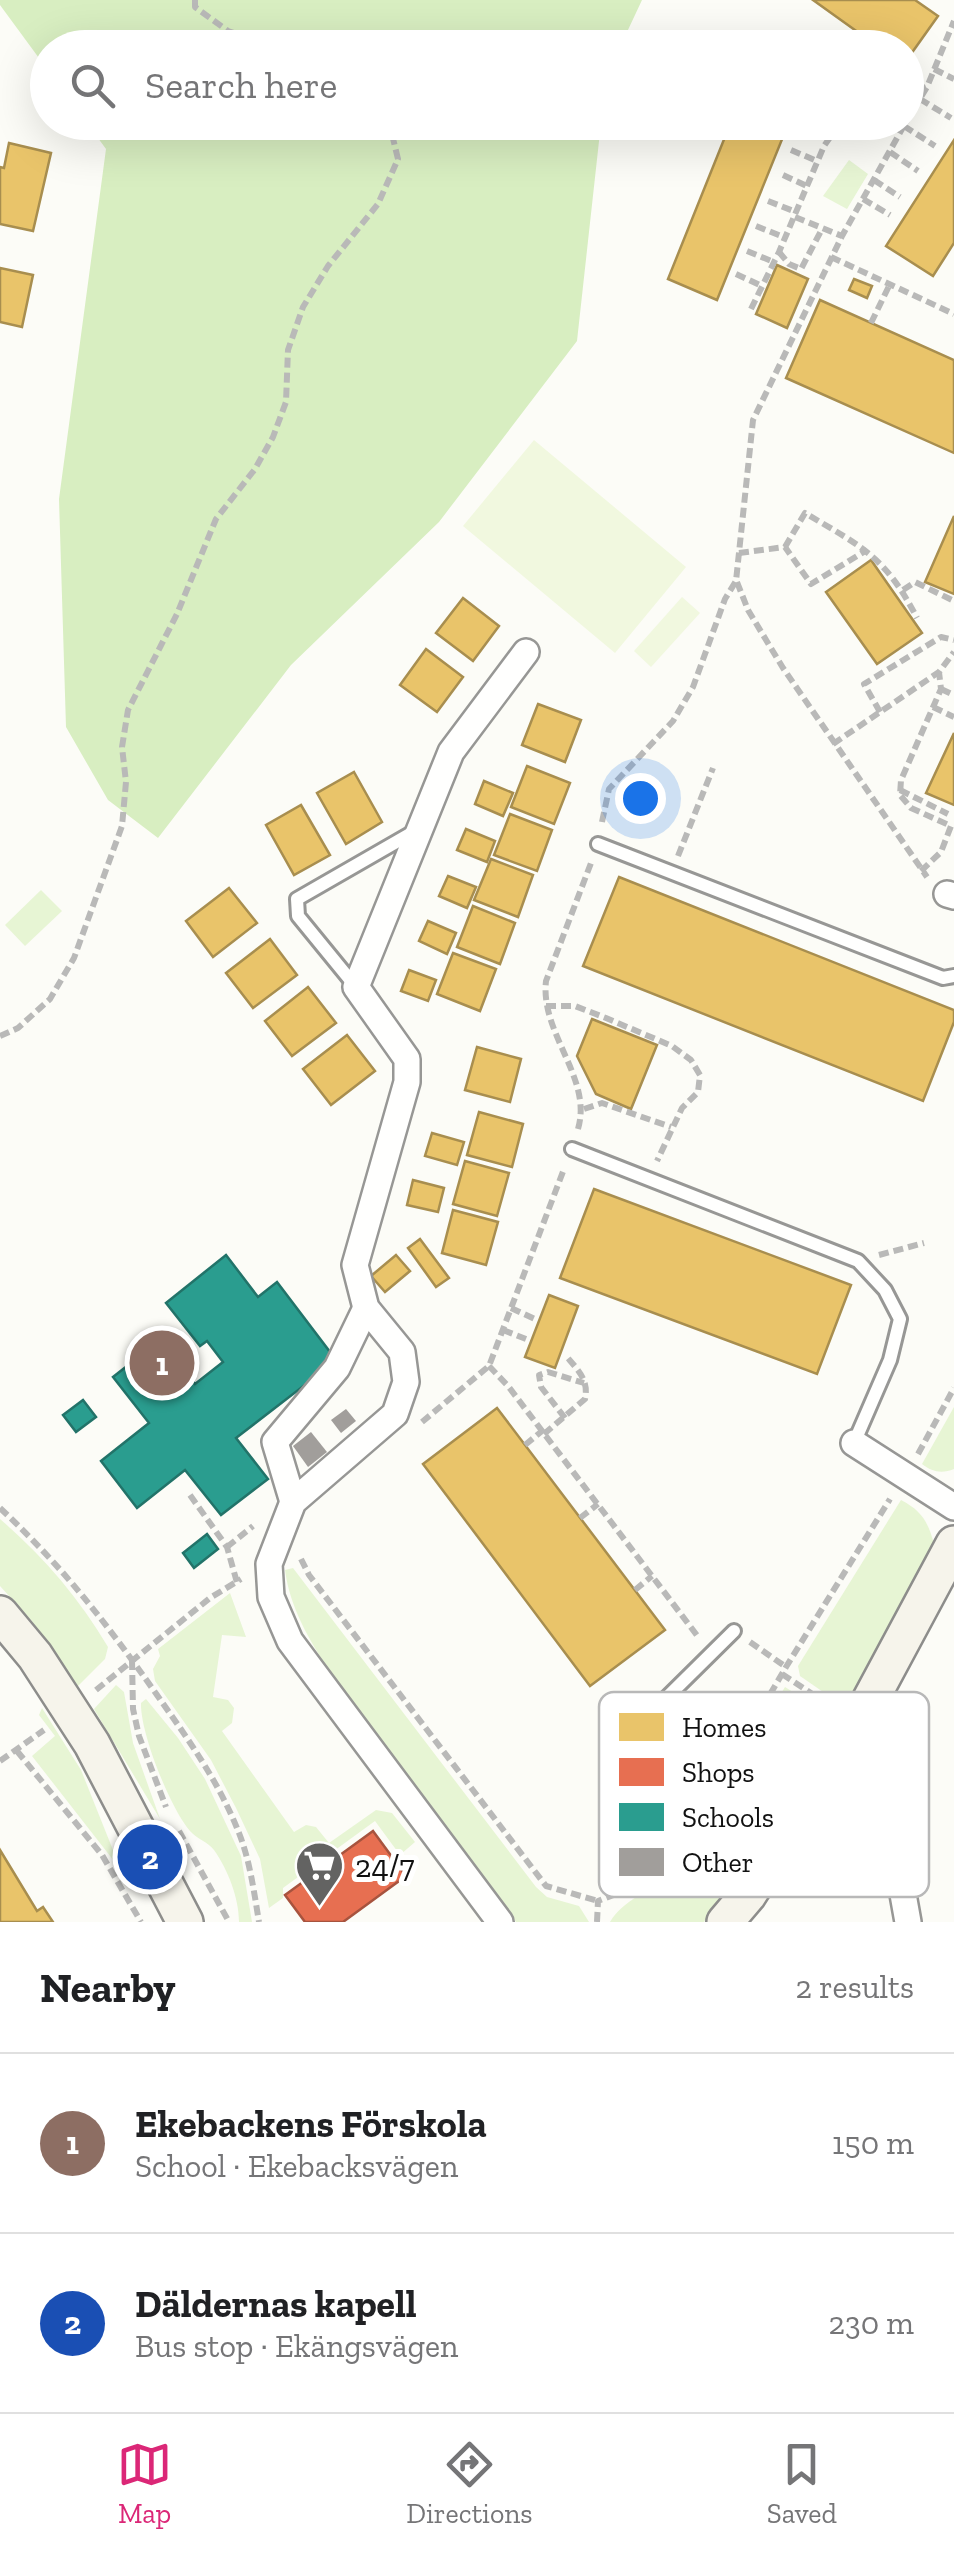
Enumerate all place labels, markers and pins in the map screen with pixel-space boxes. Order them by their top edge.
pin: 1 [130,1326,194,1400]
pin: 2 [118,1820,182,1894]
supermarket icon: 24/7 [294,1840,346,1908]
place label: 24/7 [355,1847,415,1885]

